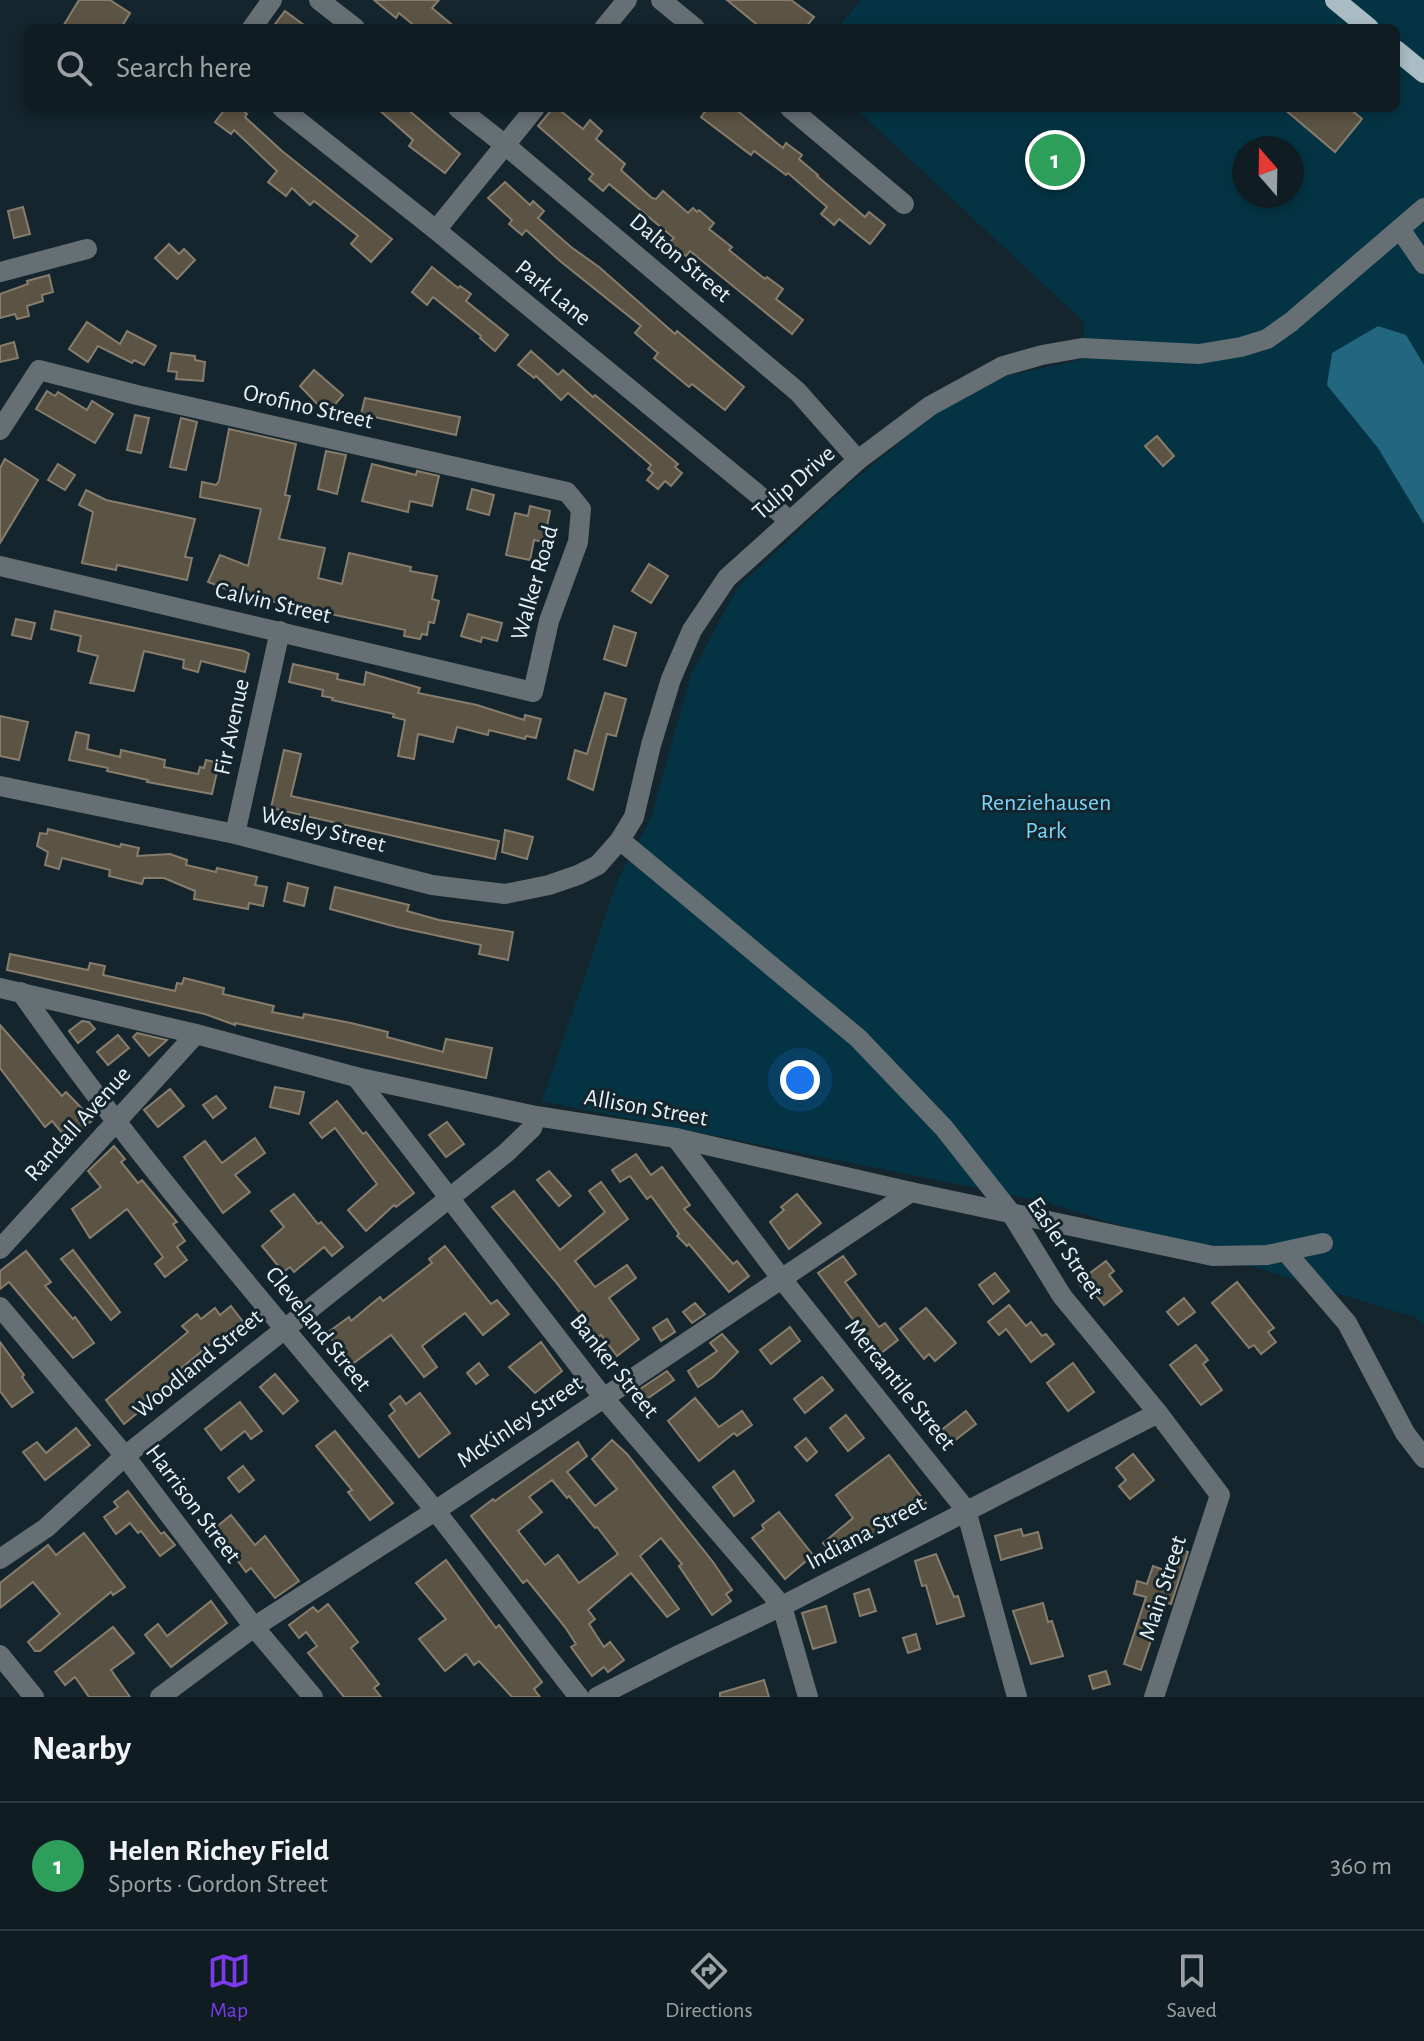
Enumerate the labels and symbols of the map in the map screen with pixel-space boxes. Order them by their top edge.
pin: 1 [1029,130,1081,190]
north arrow [1232,136,1304,208]
street label: Dalton Street [625,209,736,307]
street label: Park Lane [511,255,595,331]
street label: Orofino Street [241,380,375,434]
street label: Tulip Drive [748,441,840,525]
street label: Walker Road [507,523,563,643]
street label: Calvin Street [213,578,334,628]
street label: Fir Avenue [210,677,254,777]
park label: Renziehausen Park [981,791,1111,843]
street label: Wesley Street [258,803,388,857]
your location [780,1060,820,1100]
street label: Randall Avenue [20,1062,136,1186]
street label: Allison Street [582,1085,710,1131]
street label: Easler Street [1023,1193,1108,1303]
street label: Cleveland Street [261,1262,375,1396]
street label: Woodland Street [129,1305,267,1423]
street label: Banker Street [565,1310,663,1423]
street label: Mercantile Street [840,1315,960,1455]
street label: McKinley Street [453,1371,588,1473]
street label: Harrison Street [141,1440,245,1568]
street label: Indiana Street [802,1491,930,1574]
street label: Main Street [1135,1532,1191,1643]

